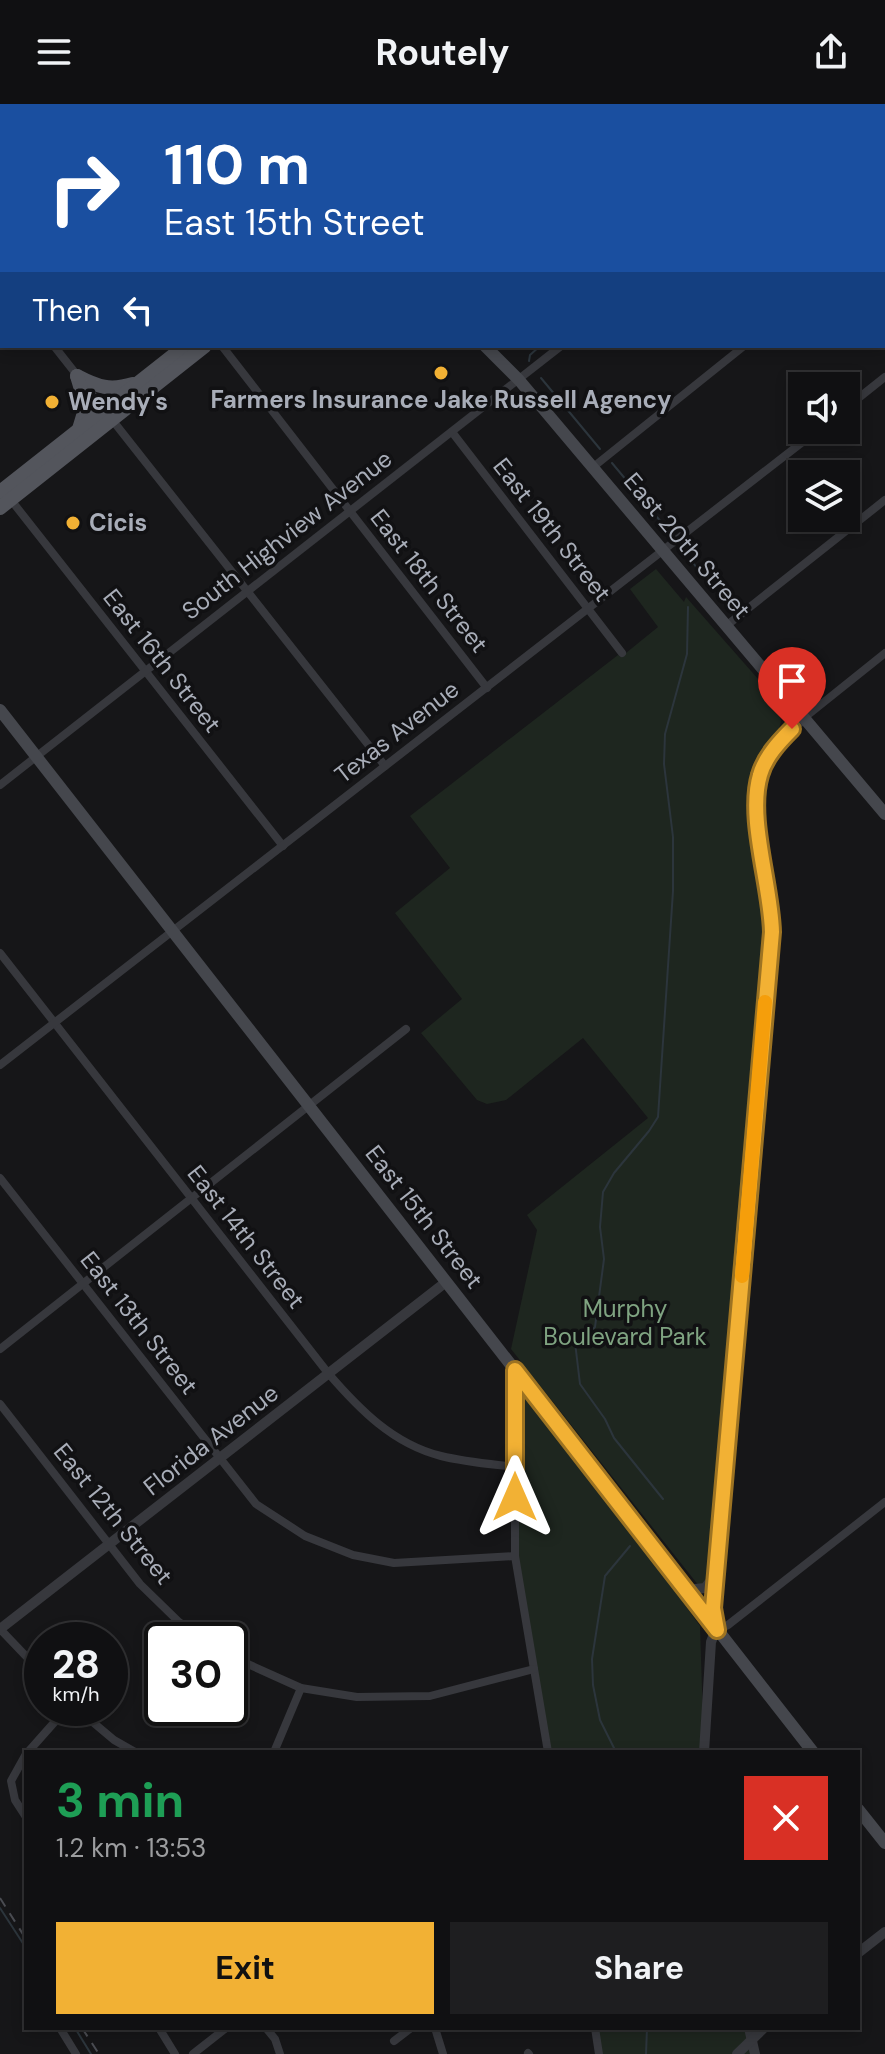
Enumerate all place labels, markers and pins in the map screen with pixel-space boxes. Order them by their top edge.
marker: Farmers Insurance Jake Russell Agency [432,364,450,382]
place label: Farmers Insurance Jake Russell Agency [210,384,672,415]
place label: Wendy's [68,386,168,417]
marker: Wendy's [43,393,61,411]
place label: Cicis [89,507,147,538]
marker: Cicis [64,514,82,532]
pin [758,647,826,729]

